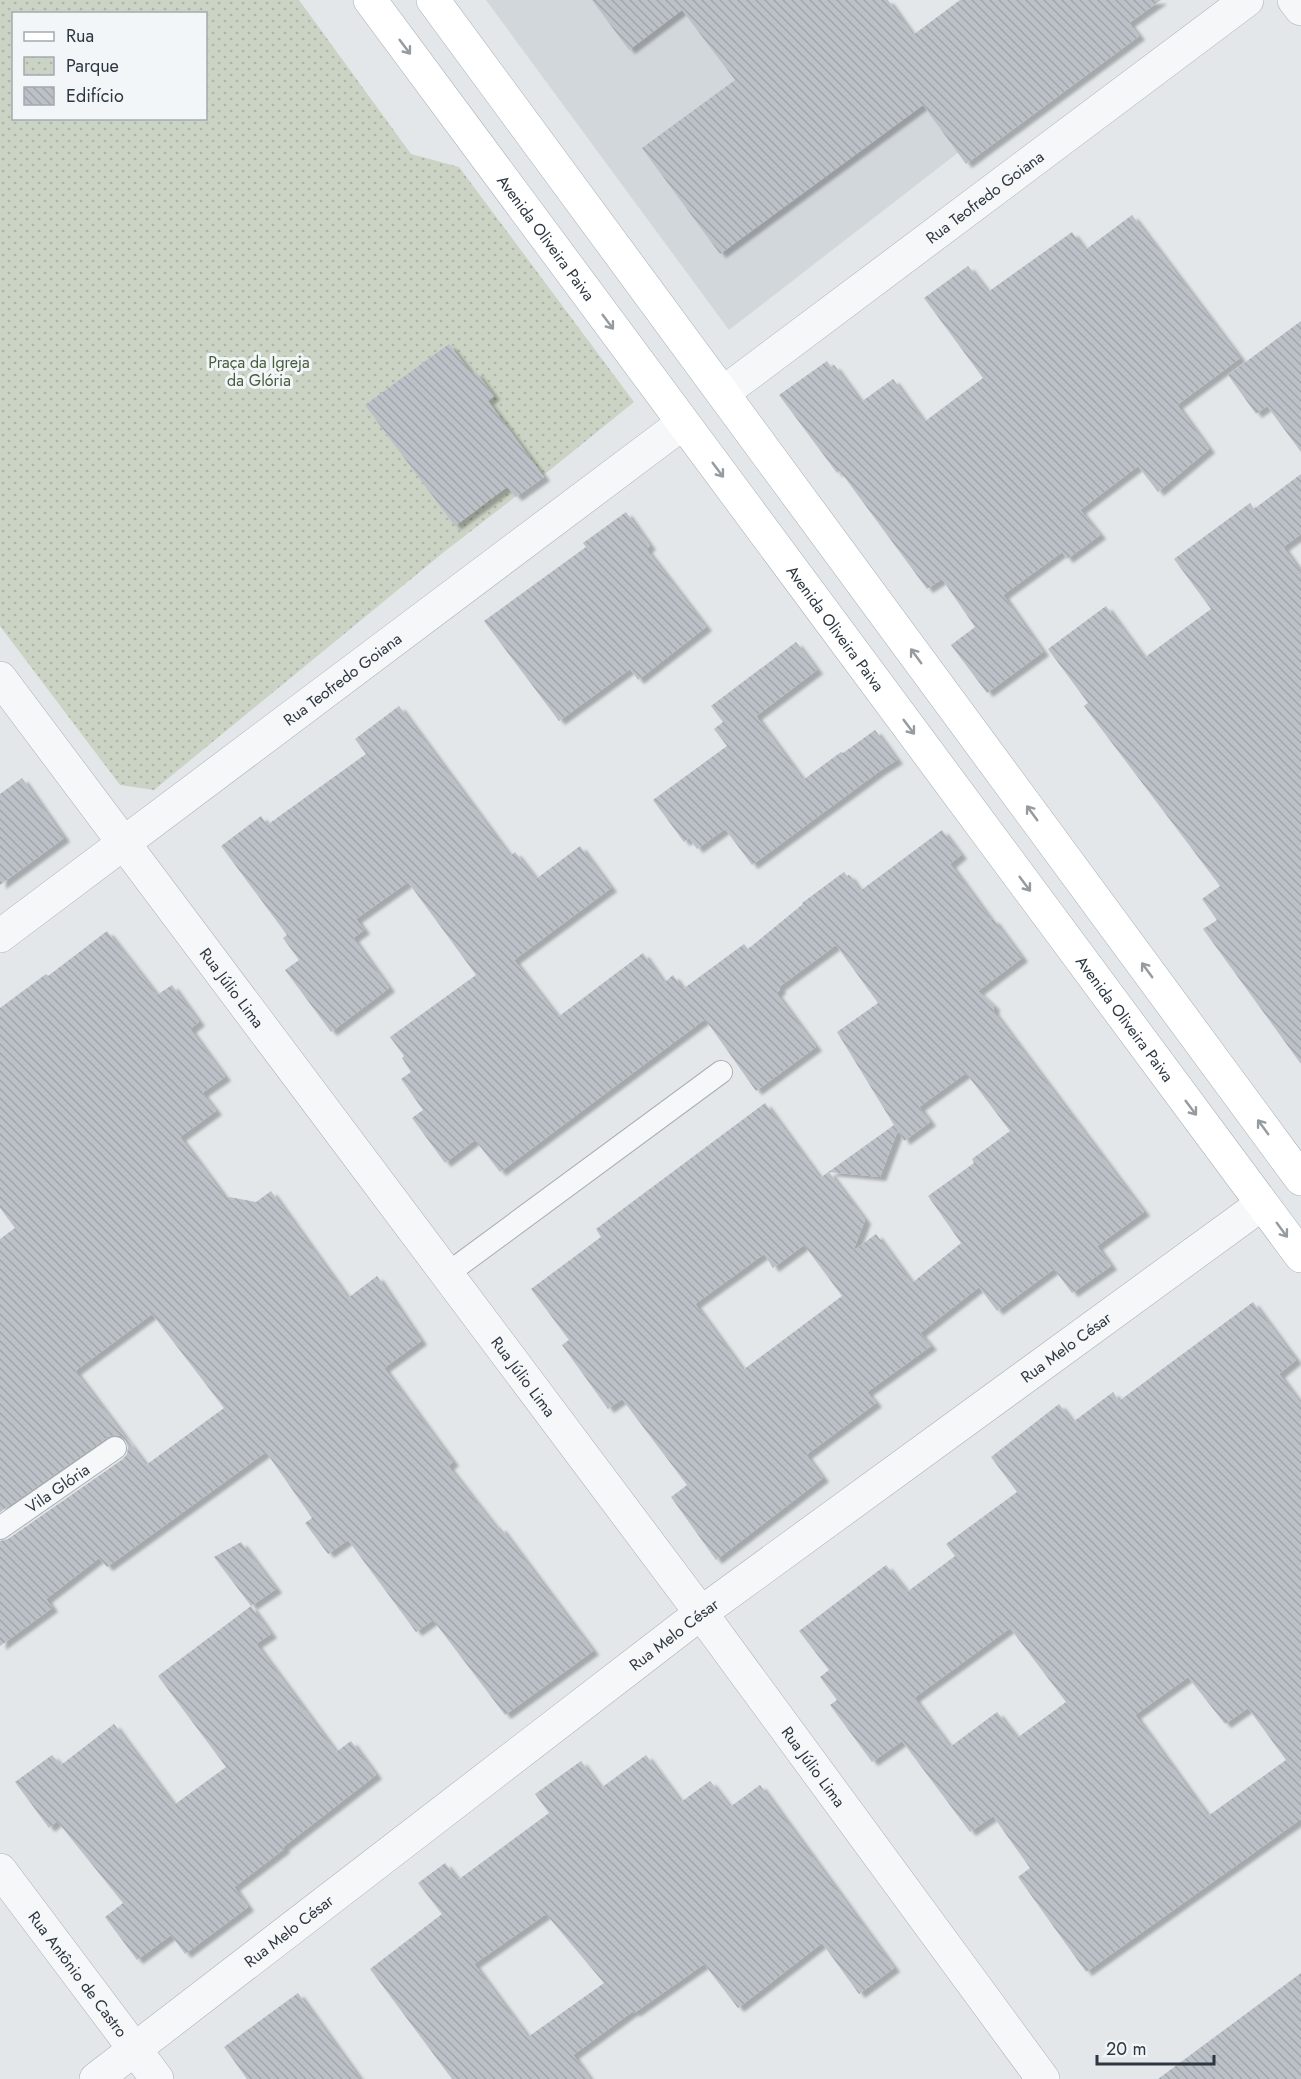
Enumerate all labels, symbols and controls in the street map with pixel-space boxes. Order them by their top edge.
legend [12,12,207,120]
text: Rua [66,23,94,49]
one-way arrow [398,39,411,55]
text: Parque [66,53,119,79]
text: Edifício [66,83,124,109]
street label: Rua Teofredo Goiana [921,145,1049,249]
street label: Avenida Oliveira Paiva [492,170,601,306]
one-way arrow [602,313,615,329]
park label: Praça da Igreja da Glória [208,351,310,392]
one-way arrow [711,461,724,477]
street label: Avenida Oliveira Paiva [781,560,890,696]
street label: Rua Teofredo Goiana [278,627,406,731]
one-way arrow [910,648,922,664]
one-way arrow [903,719,915,735]
one-way arrow [1026,805,1039,821]
one-way arrow [1019,876,1031,892]
street label: Rua Júlio Lima [194,943,270,1033]
street label: Avenida Oliveira Paiva [1071,951,1179,1086]
one-way arrow [1141,962,1154,978]
one-way arrow [1185,1100,1197,1116]
one-way arrow [1257,1120,1269,1136]
one-way arrow [1275,1222,1288,1238]
street label: Rua Melo César [1016,1306,1116,1388]
street label: Rua Júlio Lima [486,1332,561,1421]
street label: Vila Glória [21,1458,94,1518]
street label: Rua Melo César [624,1592,723,1676]
street label: Rua Júlio Lima [776,1721,851,1812]
street label: Rua Melo César [239,1889,338,1973]
street label: Rua Antônio de Castro [23,1906,133,2042]
scale bar [1097,2028,1214,2066]
text: 20 m [1106,2036,1146,2062]

